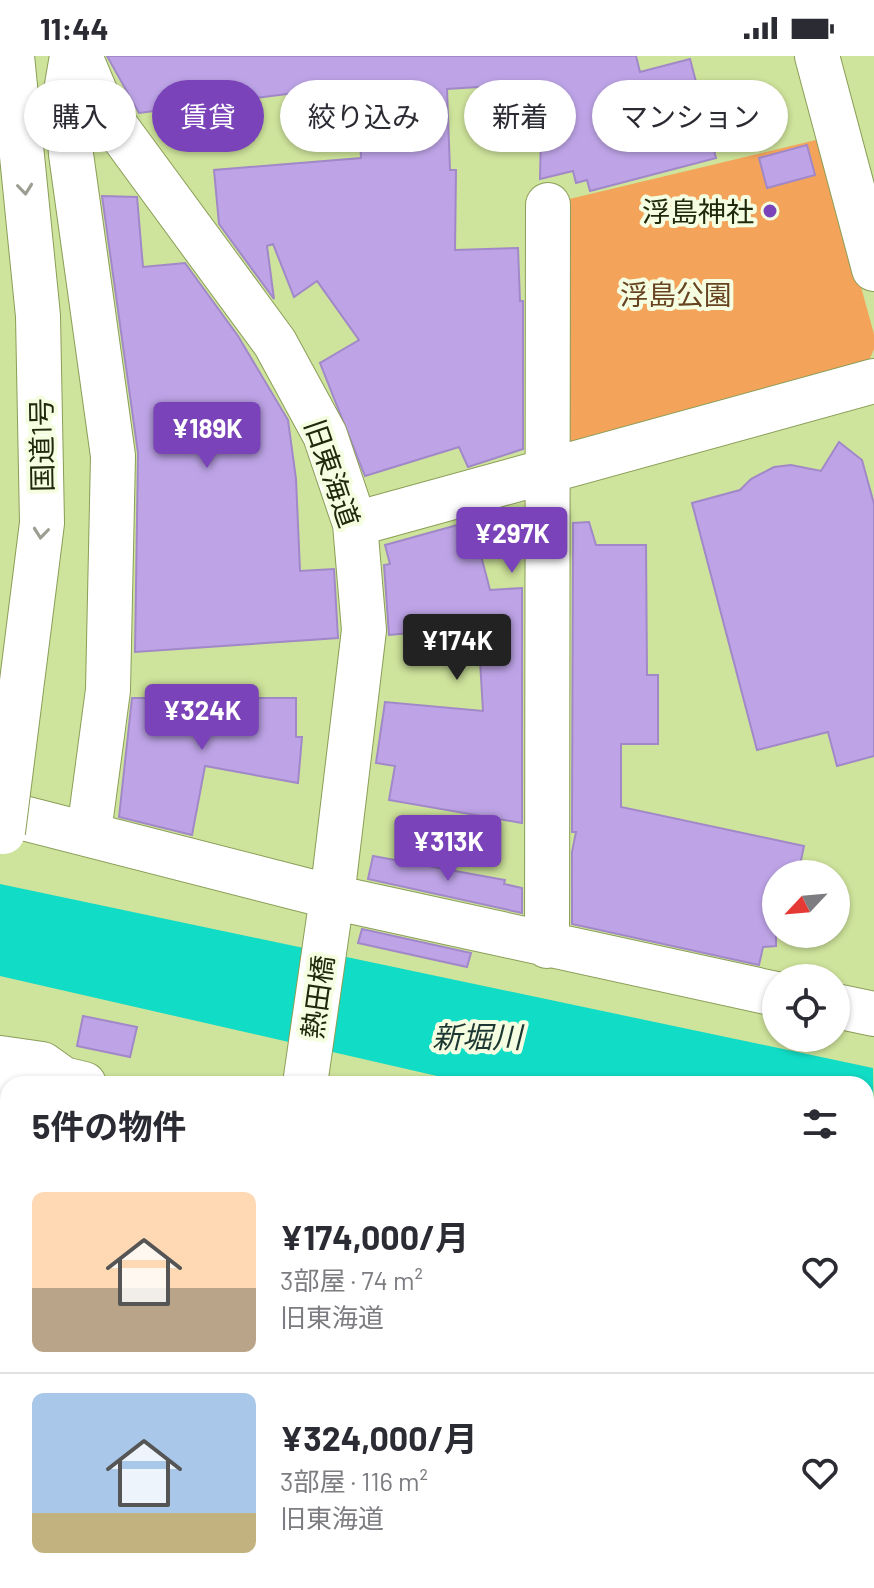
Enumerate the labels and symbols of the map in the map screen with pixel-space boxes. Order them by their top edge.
one-way arrow [17,183,34,196]
place label: 浮島神社 [642,194,754,228]
marker: 浮島神社 [761,202,779,220]
park label: 浮島公園 [620,277,732,311]
street label: 国道1号 [23,398,59,492]
pin: ¥189K [151,402,263,470]
street label: 旧東海道 [299,415,367,531]
pin: ¥297K [456,507,568,575]
one-way arrow [32,527,49,540]
pin: ¥174K [401,614,513,682]
pin: ¥324K [146,684,258,752]
pin: ¥313K [392,815,504,883]
north arrow [762,860,850,948]
street label: 熱田橋 [294,953,340,1041]
water label: 新堀川 [432,1018,525,1054]

